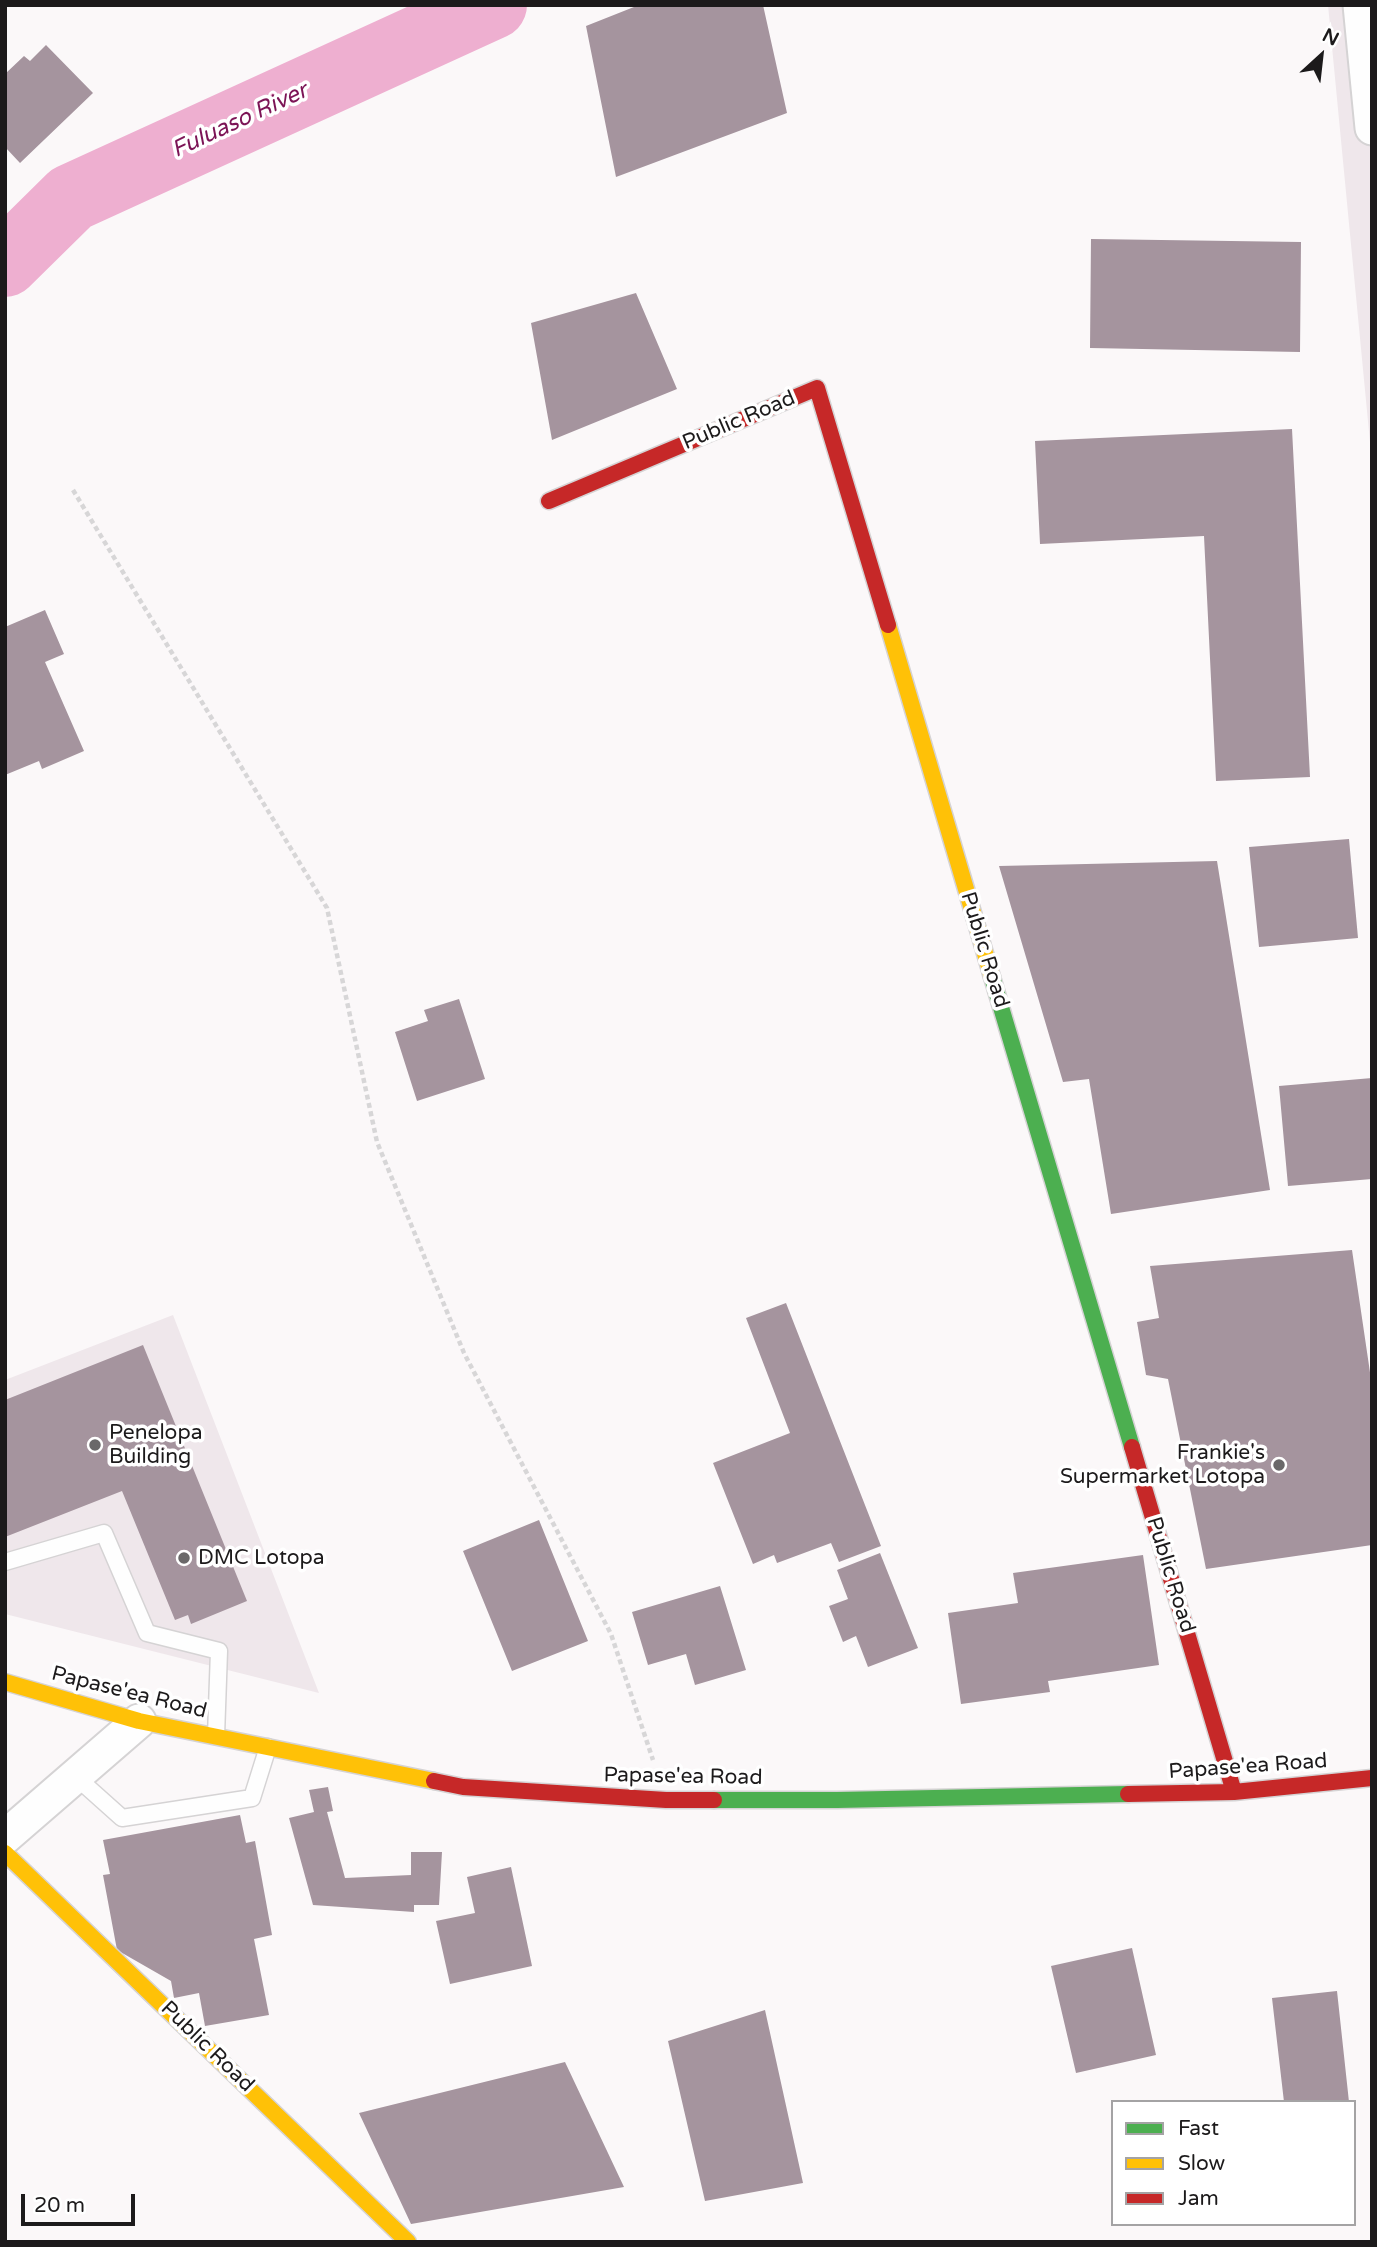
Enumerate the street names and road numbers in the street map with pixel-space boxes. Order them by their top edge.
street label: Public Road [679,386,799,456]
street label: Public Road [954,889,1014,1011]
street label: Public Road [1140,1514,1200,1636]
street label: Papase'ea Road [49,1662,209,1724]
street label: Papase'ea Road [1168,1749,1328,1785]
street label: Papase'ea Road [603,1763,763,1791]
street label: Public Road [155,1996,259,2098]

